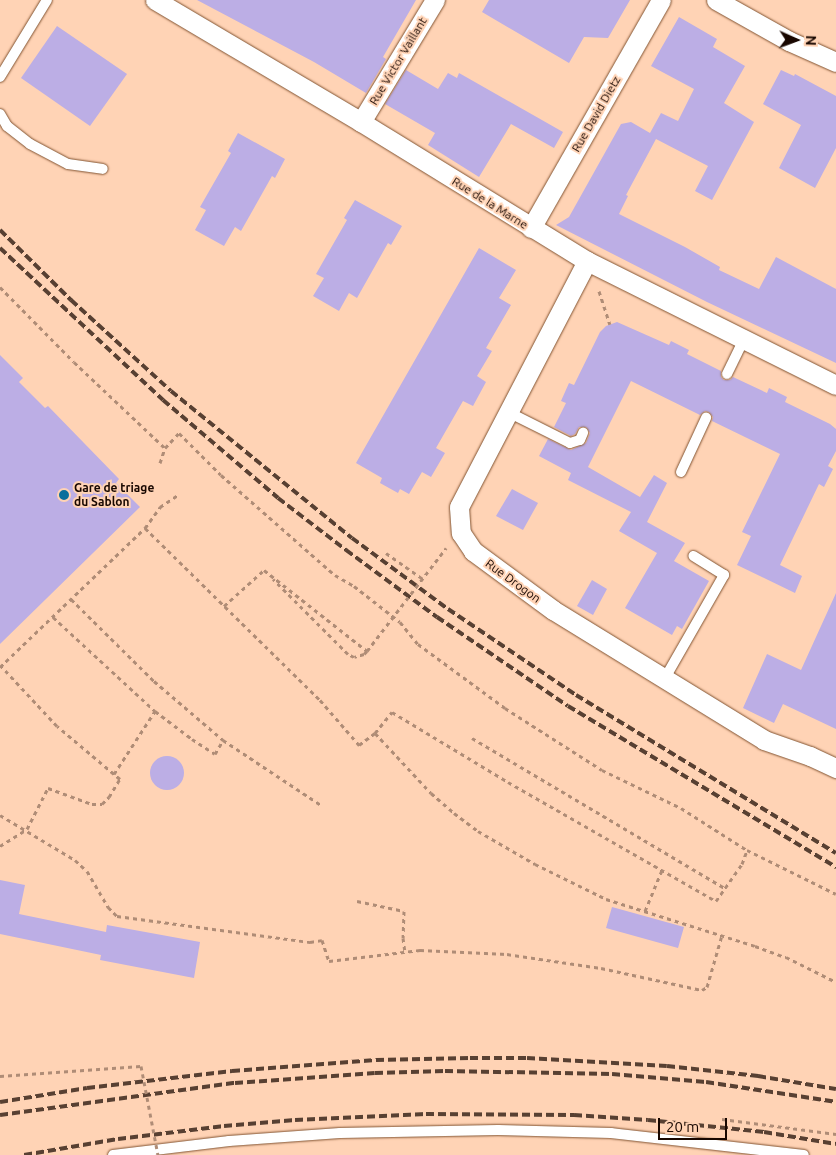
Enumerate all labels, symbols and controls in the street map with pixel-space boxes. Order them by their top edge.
street label: Rue Victor Vaillant [366,15,430,107]
north arrow [771,15,821,65]
text: N [803,35,819,46]
street label: Rue David Dietz [568,74,624,154]
street label: Rue de la Marne [449,174,531,232]
place label: Gare de triage du Sablon [74,481,154,509]
marker: Gare de triage du Sablon [58,489,70,501]
street label: Rue Drogon [483,556,543,606]
scale bar [661,1108,730,1140]
text: 20 m [666,1118,699,1135]

